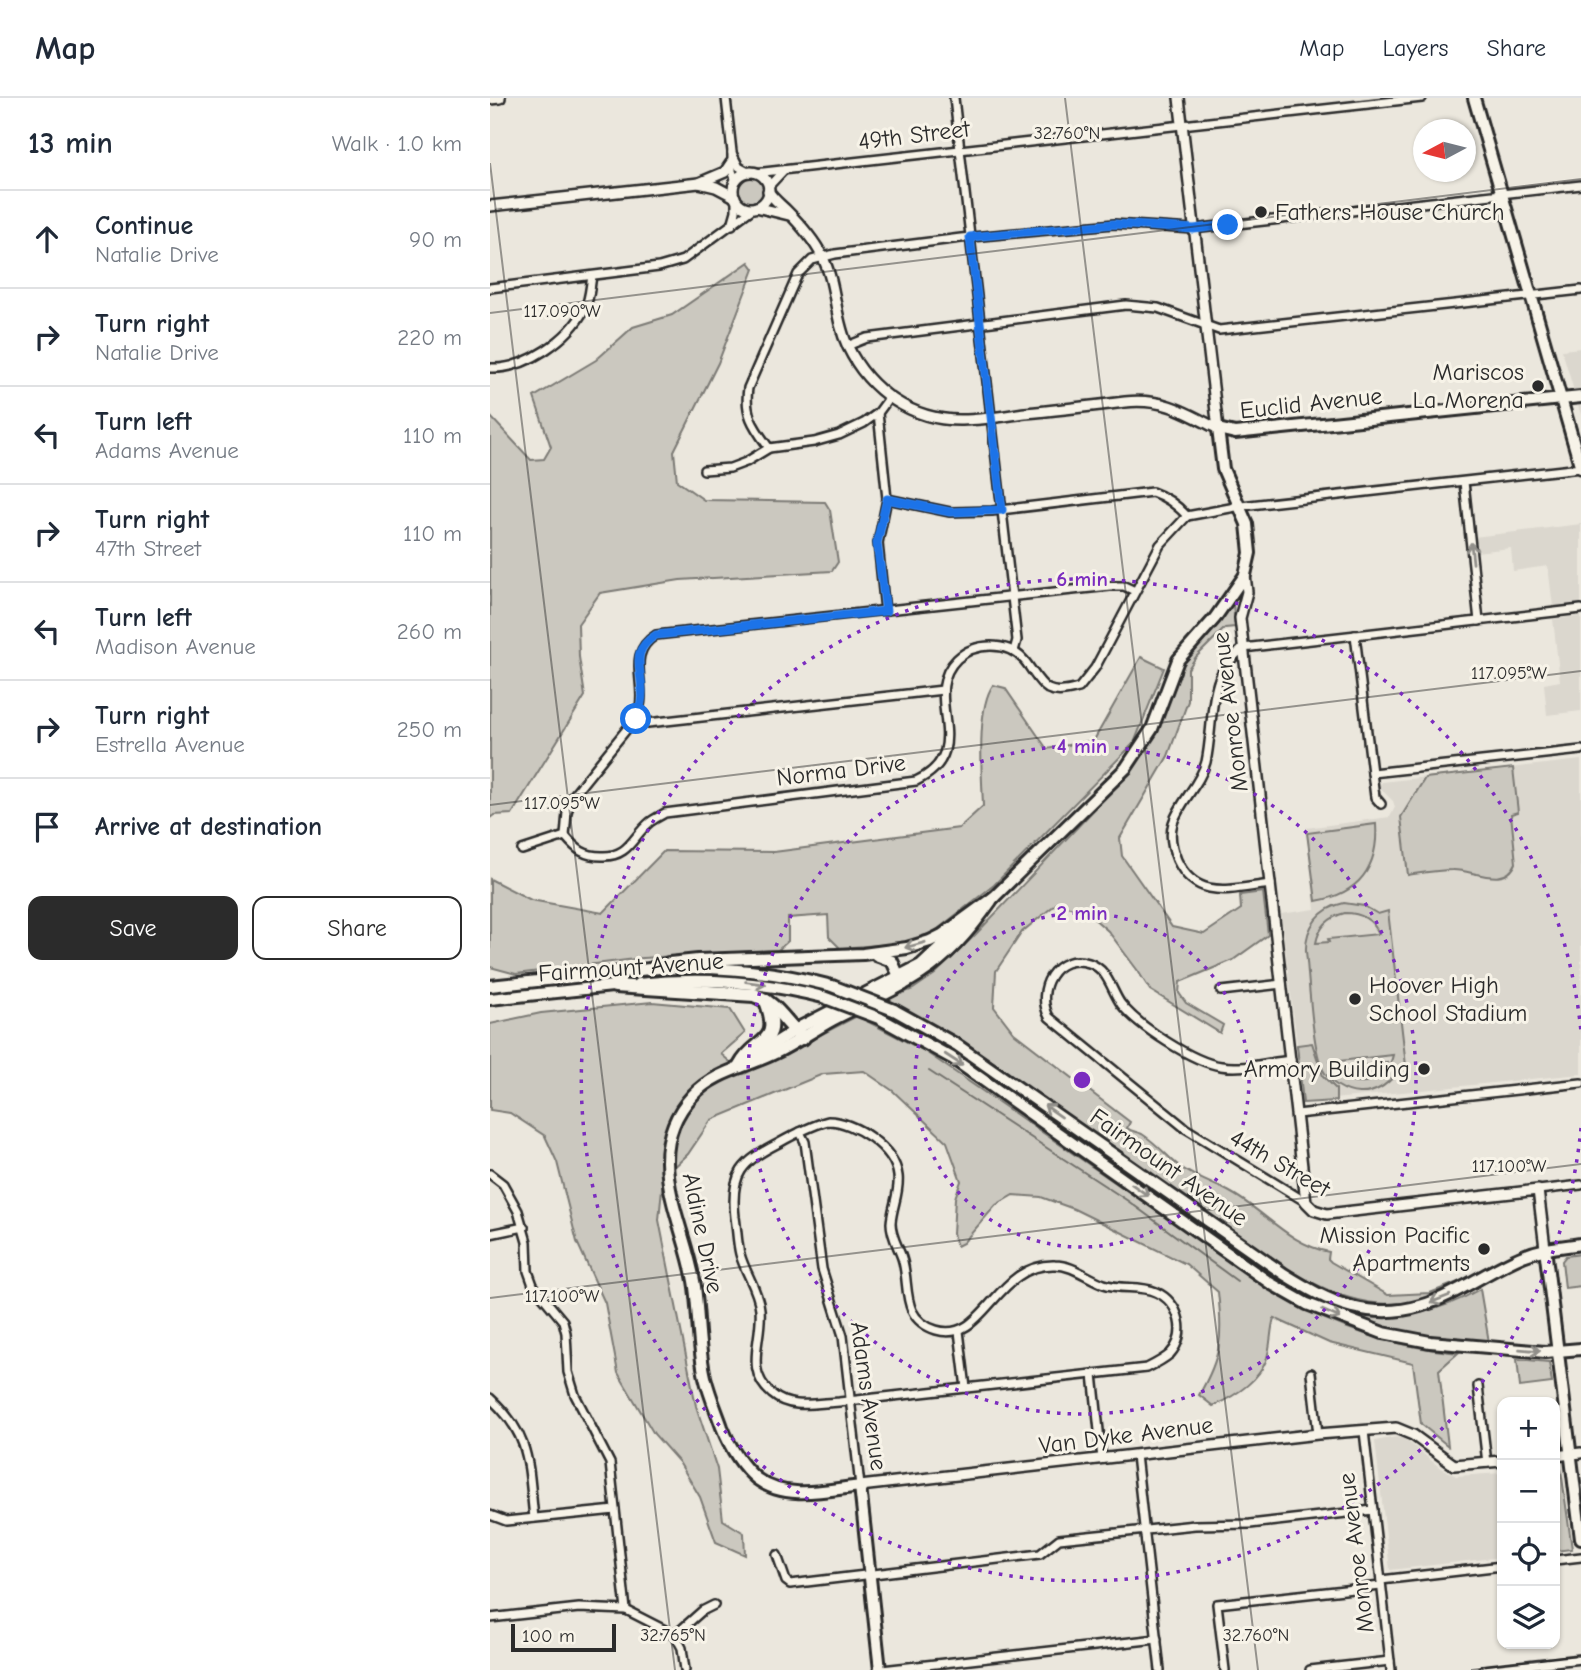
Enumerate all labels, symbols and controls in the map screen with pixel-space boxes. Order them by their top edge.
text: Map [35,29,96,67]
text: Map [1299,34,1345,62]
text: Layers [1383,34,1448,62]
text: Share [1486,34,1546,62]
street label: 49th Street [857,114,973,156]
north arrow [1413,119,1476,182]
text: 32.760°N [1034,123,1100,144]
text: 13 min [28,126,113,161]
text: Walk · 1.0 km [332,130,462,157]
place label: Fathers House Church [1275,198,1505,226]
marker: Fathers House Church [1253,204,1269,220]
route end [1212,209,1243,240]
text: Continue [95,211,193,241]
icon: ahead [28,220,66,258]
text: 90 m [409,226,462,253]
text: Natalie Drive [95,241,219,268]
text: 117.090°W [523,301,601,322]
text: Turn right [95,309,209,339]
icon: right [28,318,66,356]
text: 220 m [397,324,462,351]
text: Natalie Drive [95,339,219,366]
place label: Mariscos La Morena [1412,358,1524,414]
marker: Mariscos La Morena [1530,378,1546,394]
street label: Euclid Avenue [1239,382,1383,424]
text: Turn left [95,407,192,437]
icon: left [28,416,66,454]
text: 110 m [403,422,462,449]
text: Adams Avenue [95,437,239,464]
text: Turn right [95,505,209,535]
icon: right [28,514,66,552]
text: 110 m [403,520,462,547]
text: 47th Street [95,535,201,562]
one-way arrow [1465,542,1478,565]
text: 6 min [1056,567,1108,591]
text: Turn left [95,603,192,633]
icon: left [28,612,66,650]
text: 260 m [397,618,462,645]
street label: Monroe Avenue [1206,630,1254,794]
text: Madison Avenue [95,633,256,660]
text: 117.095°W [1471,663,1547,684]
text: Turn right [95,701,209,731]
route start [620,703,651,734]
icon: right [28,710,66,748]
text: 250 m [397,716,462,743]
text: Estrella Avenue [95,731,245,758]
text: 4 min [1057,734,1107,758]
street label: Norma Drive [775,748,907,792]
text: 117.095°W [524,793,600,814]
icon: arrive [28,808,66,846]
text: Arrive at destination [95,812,322,842]
button: Save [28,896,238,960]
button: Share [252,896,462,960]
text: 2 min [1056,901,1108,925]
one-way arrow [904,939,927,952]
street label: Fairmount Avenue [537,947,725,987]
place label: Hoover High School Stadium [1369,971,1527,1027]
one-way arrow [744,977,767,990]
marker: Hoover High School Stadium [1347,991,1363,1007]
one-way arrow [943,1054,963,1068]
place label: Armory Building [1244,1055,1410,1083]
marker: Armory Building [1416,1061,1432,1077]
centre of rings [1070,1068,1094,1092]
street label: Fairmount Avenue [1085,1102,1253,1232]
one-way arrow [1044,1104,1063,1118]
street label: 44th Street [1225,1123,1336,1203]
text: 117.100°W [1472,1156,1547,1177]
street label: Aldine Drive [677,1170,729,1296]
one-way arrow [1130,1183,1149,1197]
place label: Mission Pacific Apartments [1319,1221,1470,1277]
marker: Mission Pacific Apartments [1476,1241,1492,1257]
text: 117.100°W [525,1286,600,1307]
one-way arrow [1430,1294,1452,1306]
one-way arrow [1319,1308,1341,1321]
street label: Adams Avenue [845,1320,893,1472]
one-way arrow [1518,1344,1540,1357]
map controls [1497,1397,1560,1649]
button: + [1497,1397,1560,1460]
street label: Van Dyke Avenue [1037,1410,1215,1460]
button: − [1497,1460,1560,1523]
street label: Monroe Avenue [1332,1471,1380,1635]
button: locate [1497,1523,1560,1586]
button: layers [1497,1586,1560,1649]
scale bar [511,1621,616,1653]
text: 100 m [522,1625,575,1647]
text: 32.765°N [640,1625,706,1646]
text: 32.760°N [1223,1625,1289,1646]

